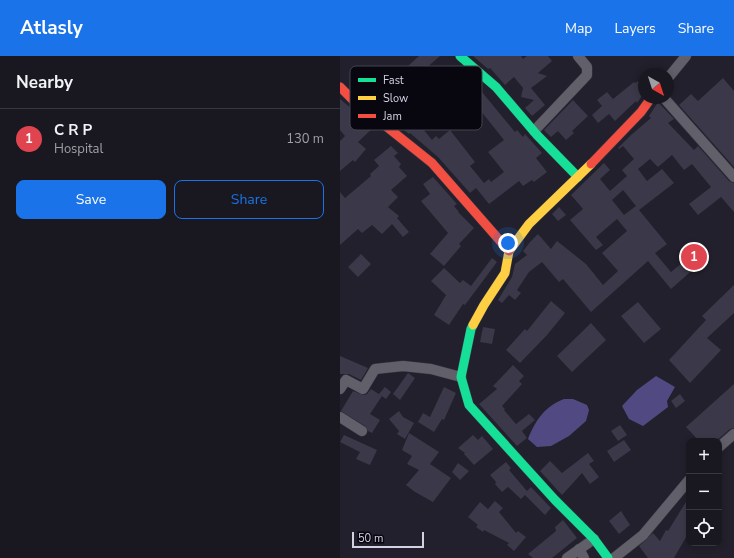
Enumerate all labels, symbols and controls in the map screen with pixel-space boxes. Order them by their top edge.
text: Atlasly [20,15,83,41]
text: Map [565,19,592,38]
text: Layers [614,19,656,38]
text: Share [678,19,714,38]
legend [350,66,482,130]
north arrow [638,68,674,104]
text: Nearby [16,71,73,94]
text: Fast [383,73,404,88]
text: Slow [383,91,408,106]
text: Jam [382,109,402,124]
text: C R P [54,120,92,140]
text: 1 [25,130,33,148]
text: 130 m [286,130,324,148]
text: Hospital [54,140,103,158]
button: Save [16,180,166,219]
button: Share [174,180,324,219]
your location [498,233,518,253]
pin: 1 [681,242,707,272]
map controls [686,438,722,546]
button: + [686,438,722,474]
button: − [686,474,722,510]
button: locate [686,510,722,546]
scale bar [352,530,424,549]
text: 50 m [358,531,383,546]

